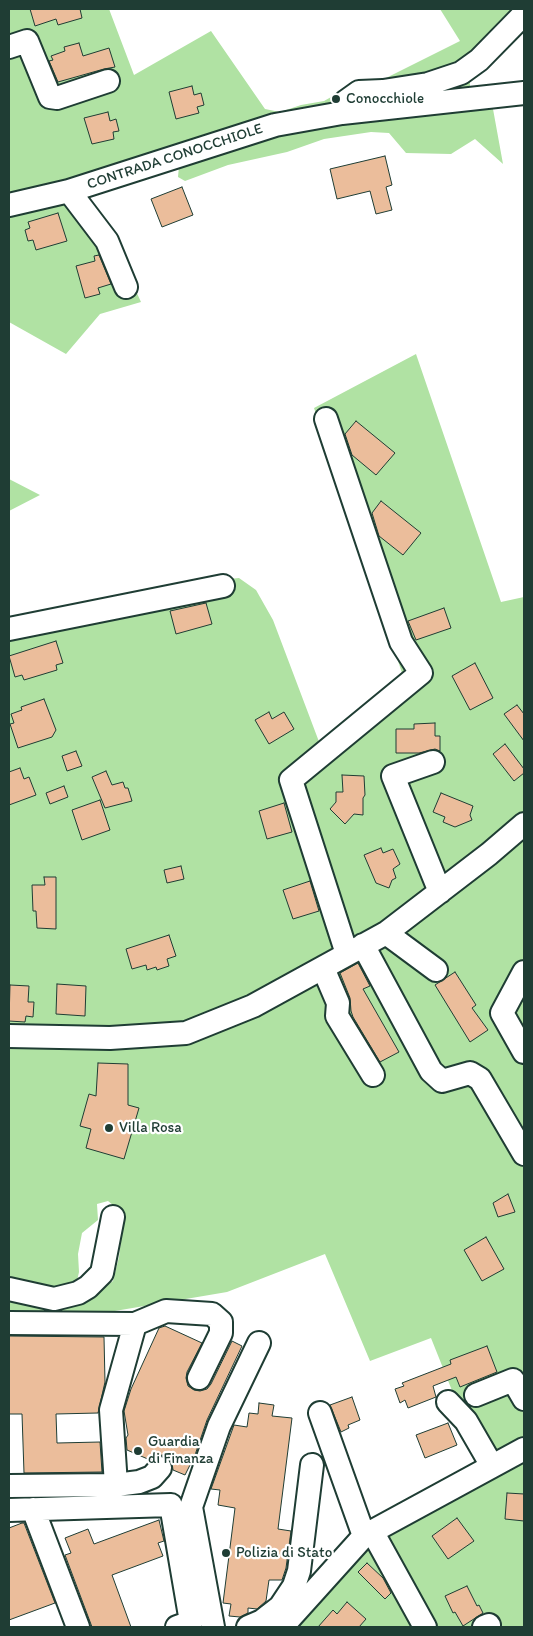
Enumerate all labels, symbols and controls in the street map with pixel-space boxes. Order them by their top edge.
place label: Conocchiole [346,90,424,108]
marker: Conocchiole [330,93,342,105]
street label: CONTRADA CONOCCHIOLE [85,120,265,194]
place label: Villa Rosa [119,1119,182,1137]
marker: Villa Rosa [103,1122,115,1134]
place label: Guardia di Finanza [148,1433,214,1468]
marker: Guardia di Finanza [132,1445,144,1457]
place label: Polizia di Stato [236,1544,332,1562]
marker: Polizia di Stato [220,1547,232,1559]

